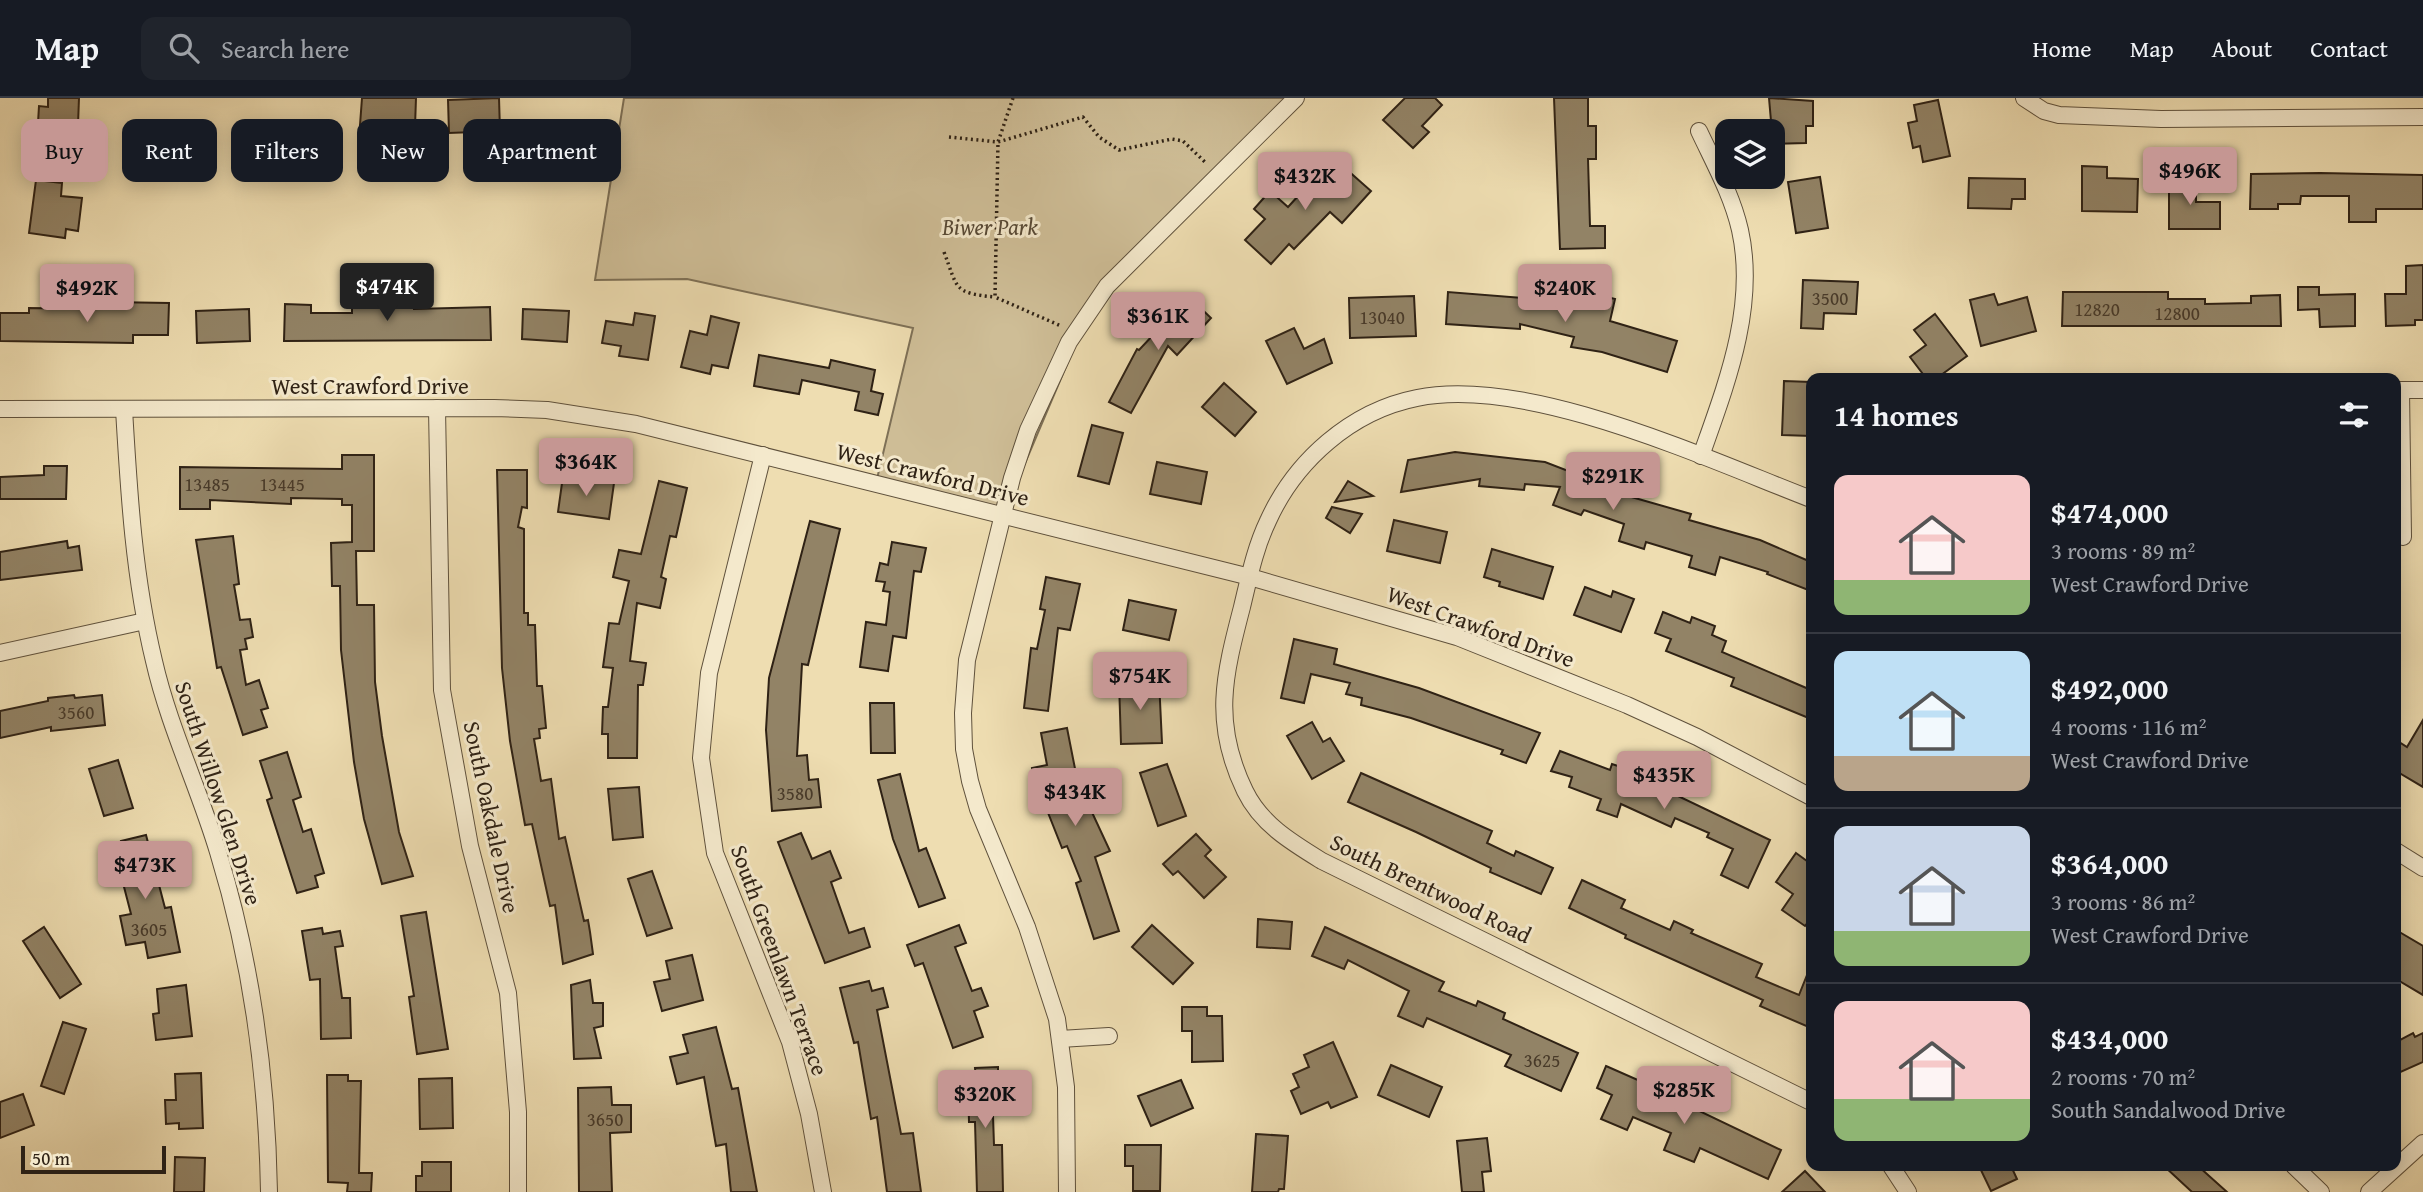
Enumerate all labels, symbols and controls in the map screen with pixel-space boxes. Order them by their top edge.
search box [141,17,631,80]
text: Map [35,24,99,72]
icon: search [165,29,203,67]
text: Search here [221,29,349,68]
text: Home [2033,31,2092,66]
text: Map [2130,31,2174,66]
text: About [2212,31,2272,66]
text: Contact [2310,31,2388,66]
chip: Buy [21,119,108,182]
chip: Rent [122,119,217,182]
chip: Filters [231,119,343,182]
chip: New [357,119,449,182]
chip: Apartment [463,119,621,182]
map controls [1715,119,1785,189]
button: layers [1715,119,1785,189]
pin: $496K [2141,148,2239,207]
pin: $432K [1256,152,1354,212]
text: $496K [2159,153,2221,186]
text: $432K [1274,158,1336,191]
park label: Biwer Park [941,210,1038,243]
pin: $492K [38,264,136,324]
pin: $474K [338,264,436,323]
pin: $240K [1516,264,1614,324]
text: $474K [356,269,418,302]
text: $492K [56,270,118,303]
text: $240K [1534,270,1596,303]
house number: 3500 [1812,284,1848,312]
pin: $361K [1109,292,1207,352]
house number: 12820 [2074,295,2120,323]
text: $361K [1127,298,1189,331]
house number: 12800 [2154,299,2200,327]
house number: 13040 [1359,303,1405,331]
street label: West Crawford Drive [271,369,469,402]
text: 14 homes [1834,393,1959,437]
icon: filters [2335,396,2373,434]
street label: West Crawford Drive [833,434,1033,514]
pin: $364K [537,438,635,498]
text: $364K [555,444,617,477]
pin: $291K [1564,452,1662,512]
text: $291K [1582,458,1644,491]
house number: 13485 [184,470,230,498]
house number: 13445 [259,470,305,498]
text: $474,000 [2051,490,2168,534]
icon: home [1890,503,1974,587]
text: 3 rooms · 89 m² [2051,534,2195,567]
text: West Crawford Drive [2051,567,2249,600]
street label: West Crawford Drive [1382,577,1580,675]
pin: $754K [1091,652,1189,712]
text: $754K [1109,658,1171,691]
text: $492,000 [2051,666,2168,710]
street label: South Willow Glen Drive [167,677,271,909]
icon: home [1890,679,1974,763]
house number: 3560 [58,698,94,726]
text: 4 rooms · 116 m² [2051,710,2206,743]
street label: South Oakdale Drive [456,718,528,916]
text: West Crawford Drive [2051,743,2249,776]
pin: $435K [1615,752,1713,811]
text: $435K [1633,757,1695,790]
pin: $434K [1026,768,1124,828]
text: $434K [1044,774,1106,807]
house number: 3580 [777,779,813,807]
street label: South Brentwood Road [1325,825,1538,951]
street label: South Greenlawn Terrace [723,840,837,1080]
text: $364,000 [2051,841,2168,885]
pin: $473K [96,842,194,901]
text: $473K [114,847,176,880]
icon: home [1890,854,1974,938]
text: 3 rooms · 86 m² [2051,885,2195,918]
house number: 3605 [131,915,167,943]
text: West Crawford Drive [2051,918,2249,951]
text: $434,000 [2051,1016,2168,1060]
icon: home [1890,1029,1974,1113]
house number: 3625 [1524,1046,1560,1074]
text: 2 rooms · 70 m² [2051,1060,2195,1093]
pin: $285K [1635,1066,1733,1126]
pin: $320K [936,1070,1034,1130]
text: $285K [1653,1072,1715,1105]
text: $320K [954,1076,1016,1109]
text: South Sandalwood Drive [2051,1093,2286,1126]
house number: 3650 [587,1105,623,1133]
scale bar [21,1143,166,1175]
text: 50 m [32,1144,70,1172]

